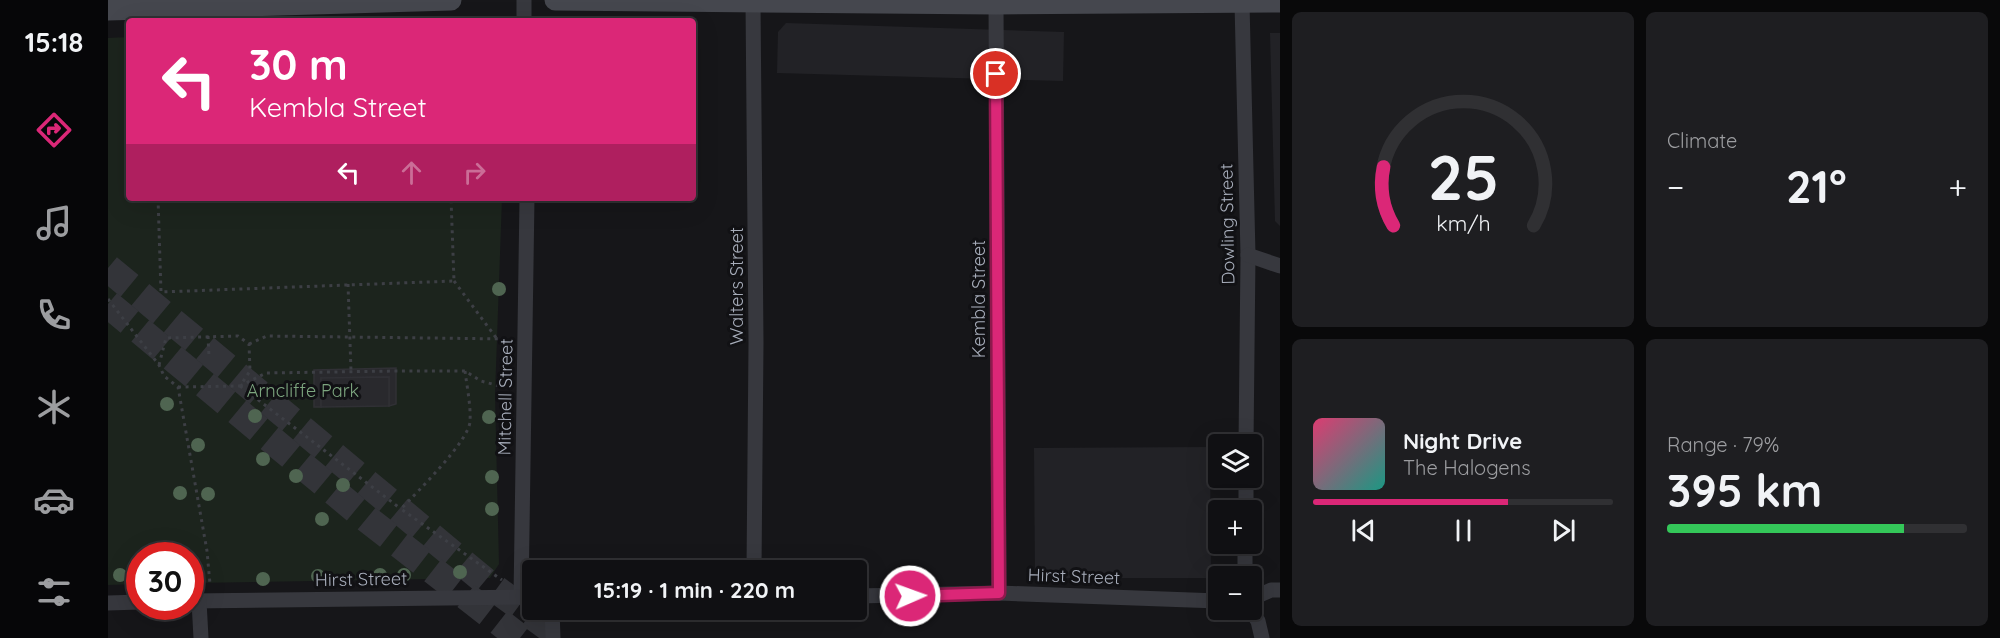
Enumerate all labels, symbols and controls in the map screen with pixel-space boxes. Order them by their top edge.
text: 15:18 [25,25,83,59]
text: 30 m [249,38,348,91]
icon: left [150,42,228,120]
pin [970,48,1021,99]
icon: arrive [979,57,1012,90]
text: Kembla Street [249,90,427,124]
icon: directions [33,109,75,151]
text: Climate [1667,128,1737,153]
text: 25 [1427,138,1499,216]
icon: left [332,156,365,189]
icon: ahead [395,156,428,189]
icon: right [458,156,491,189]
text: 21° [1786,158,1847,214]
street label: Dowling Street [1214,163,1240,285]
text: − [1667,166,1684,207]
text: + [1948,166,1967,207]
icon: music [33,202,75,244]
text: km/h [1436,211,1490,237]
street label: Walters Street [725,227,748,345]
street label: Kembla Street [967,240,990,358]
icon: phone [33,294,75,336]
street label: Mitchell Street [492,338,518,456]
park label: Arncliffe Park [247,379,359,402]
icon: climate [33,386,75,428]
text: Night Drive [1403,427,1522,455]
text: Range · 79% [1667,432,1779,457]
map controls [1208,434,1262,620]
button: layers [1208,434,1262,488]
text: The Halogens [1403,455,1531,480]
text: 395 km [1667,462,1822,518]
icon: car [33,479,75,521]
button: + [1208,500,1262,554]
icon: previous [1347,514,1380,547]
icon: pause [1447,514,1480,547]
icon: next [1547,514,1580,547]
speed limit sign: 30 [126,542,204,620]
street label: Hirst Street [1027,563,1121,589]
position arrow [878,564,942,628]
button: − [1208,566,1262,620]
street label: Hirst Street [315,567,407,591]
icon: filters [33,571,75,613]
text: 15:19 · 1 min · 220 m [594,576,795,604]

